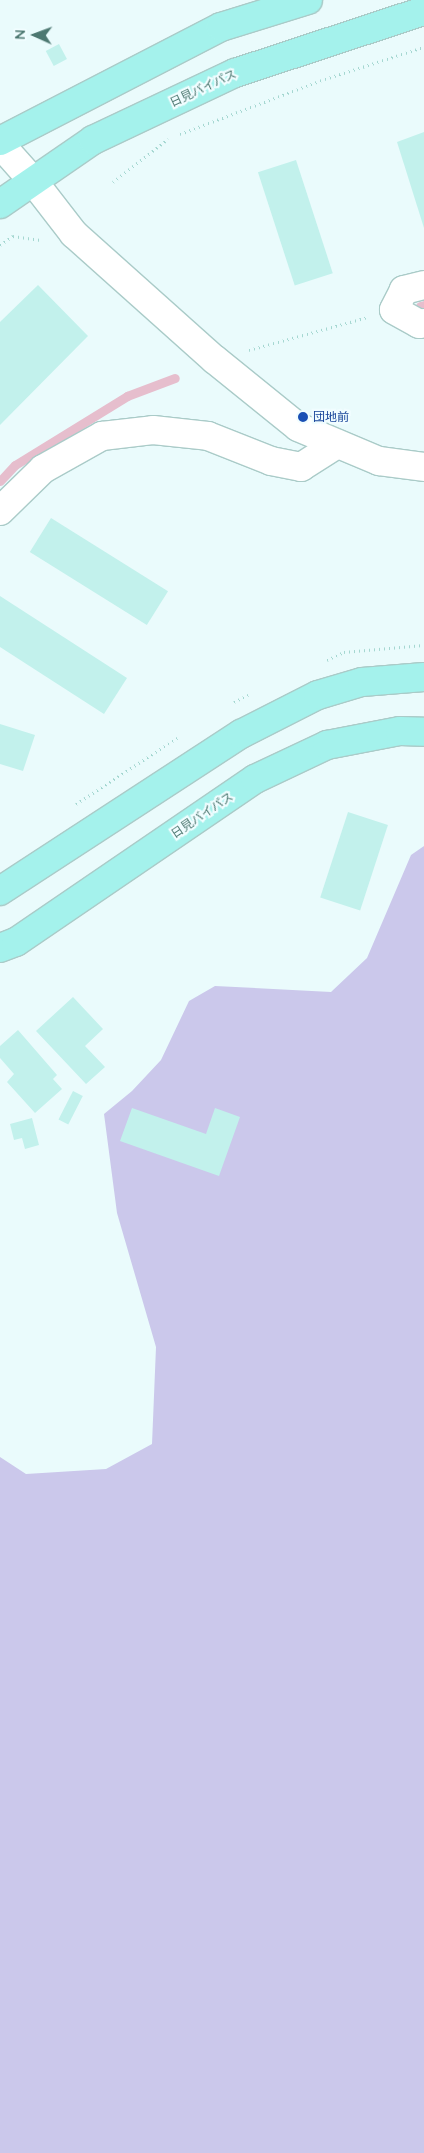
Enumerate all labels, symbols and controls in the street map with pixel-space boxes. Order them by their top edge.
north arrow [10,10,60,60]
text: N [11,29,29,40]
street label: 日見バイパス [167,66,239,110]
place label: 団地前 [313,410,349,424]
marker: 団地前 [297,411,309,423]
street label: 日見バイパス [168,789,236,841]

